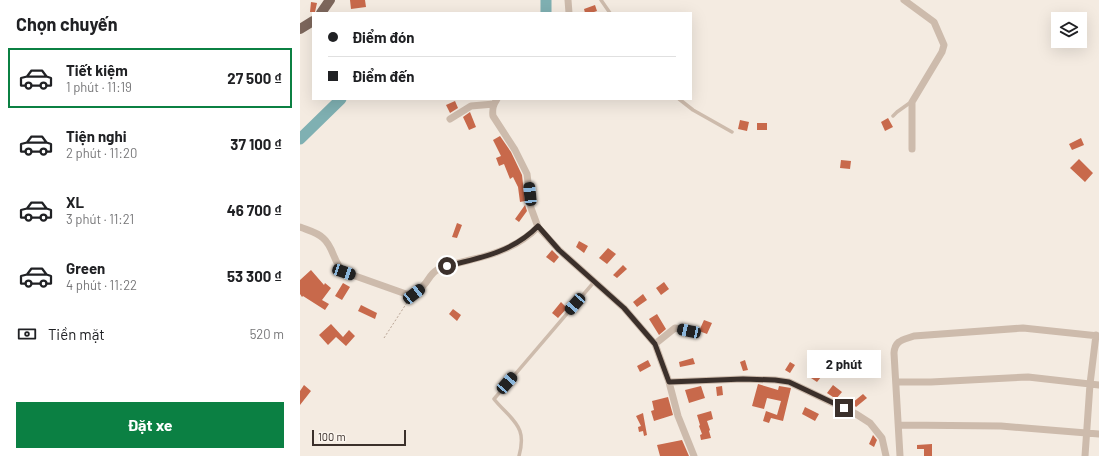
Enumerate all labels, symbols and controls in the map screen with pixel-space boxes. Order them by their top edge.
map controls [1051,12,1087,48]
button: layers [1051,12,1087,48]
text: Chọn chuyến [16,13,118,35]
text: Điểm đón [352,28,414,46]
icon: car [18,60,54,96]
text: Tiết kiệm [66,61,128,79]
text: Điểm đến [352,67,414,85]
text: 27 500 ₫ [227,69,282,87]
text: 1 phút · 11:19 [66,79,132,95]
icon: car [18,126,54,162]
text: Tiện nghi [66,127,126,145]
text: 37 100 ₫ [230,135,282,153]
text: 2 phút · 11:20 [66,145,137,161]
car [523,181,537,207]
icon: car [18,192,54,228]
text: XL [66,193,84,211]
text: 46 700 ₫ [227,201,282,219]
text: 3 phút · 11:21 [66,211,134,227]
route start [438,257,456,275]
icon: car [18,258,54,294]
text: Green [66,259,105,277]
car [331,262,357,282]
text: 53 300 ₫ [227,267,282,285]
text: 4 phút · 11:22 [66,277,137,293]
car [401,282,427,306]
car [563,291,587,317]
icon: cash [16,323,38,345]
car [676,323,702,339]
text: Tiền mặt [48,325,105,343]
text: 520 m [250,326,284,342]
callout: 2 phút [807,350,881,378]
text: 2 phút [826,356,862,372]
car [495,370,519,396]
route end [835,399,853,417]
button: Đặt xe [16,402,284,448]
scale bar [312,428,406,447]
text: 100 m [318,430,346,443]

